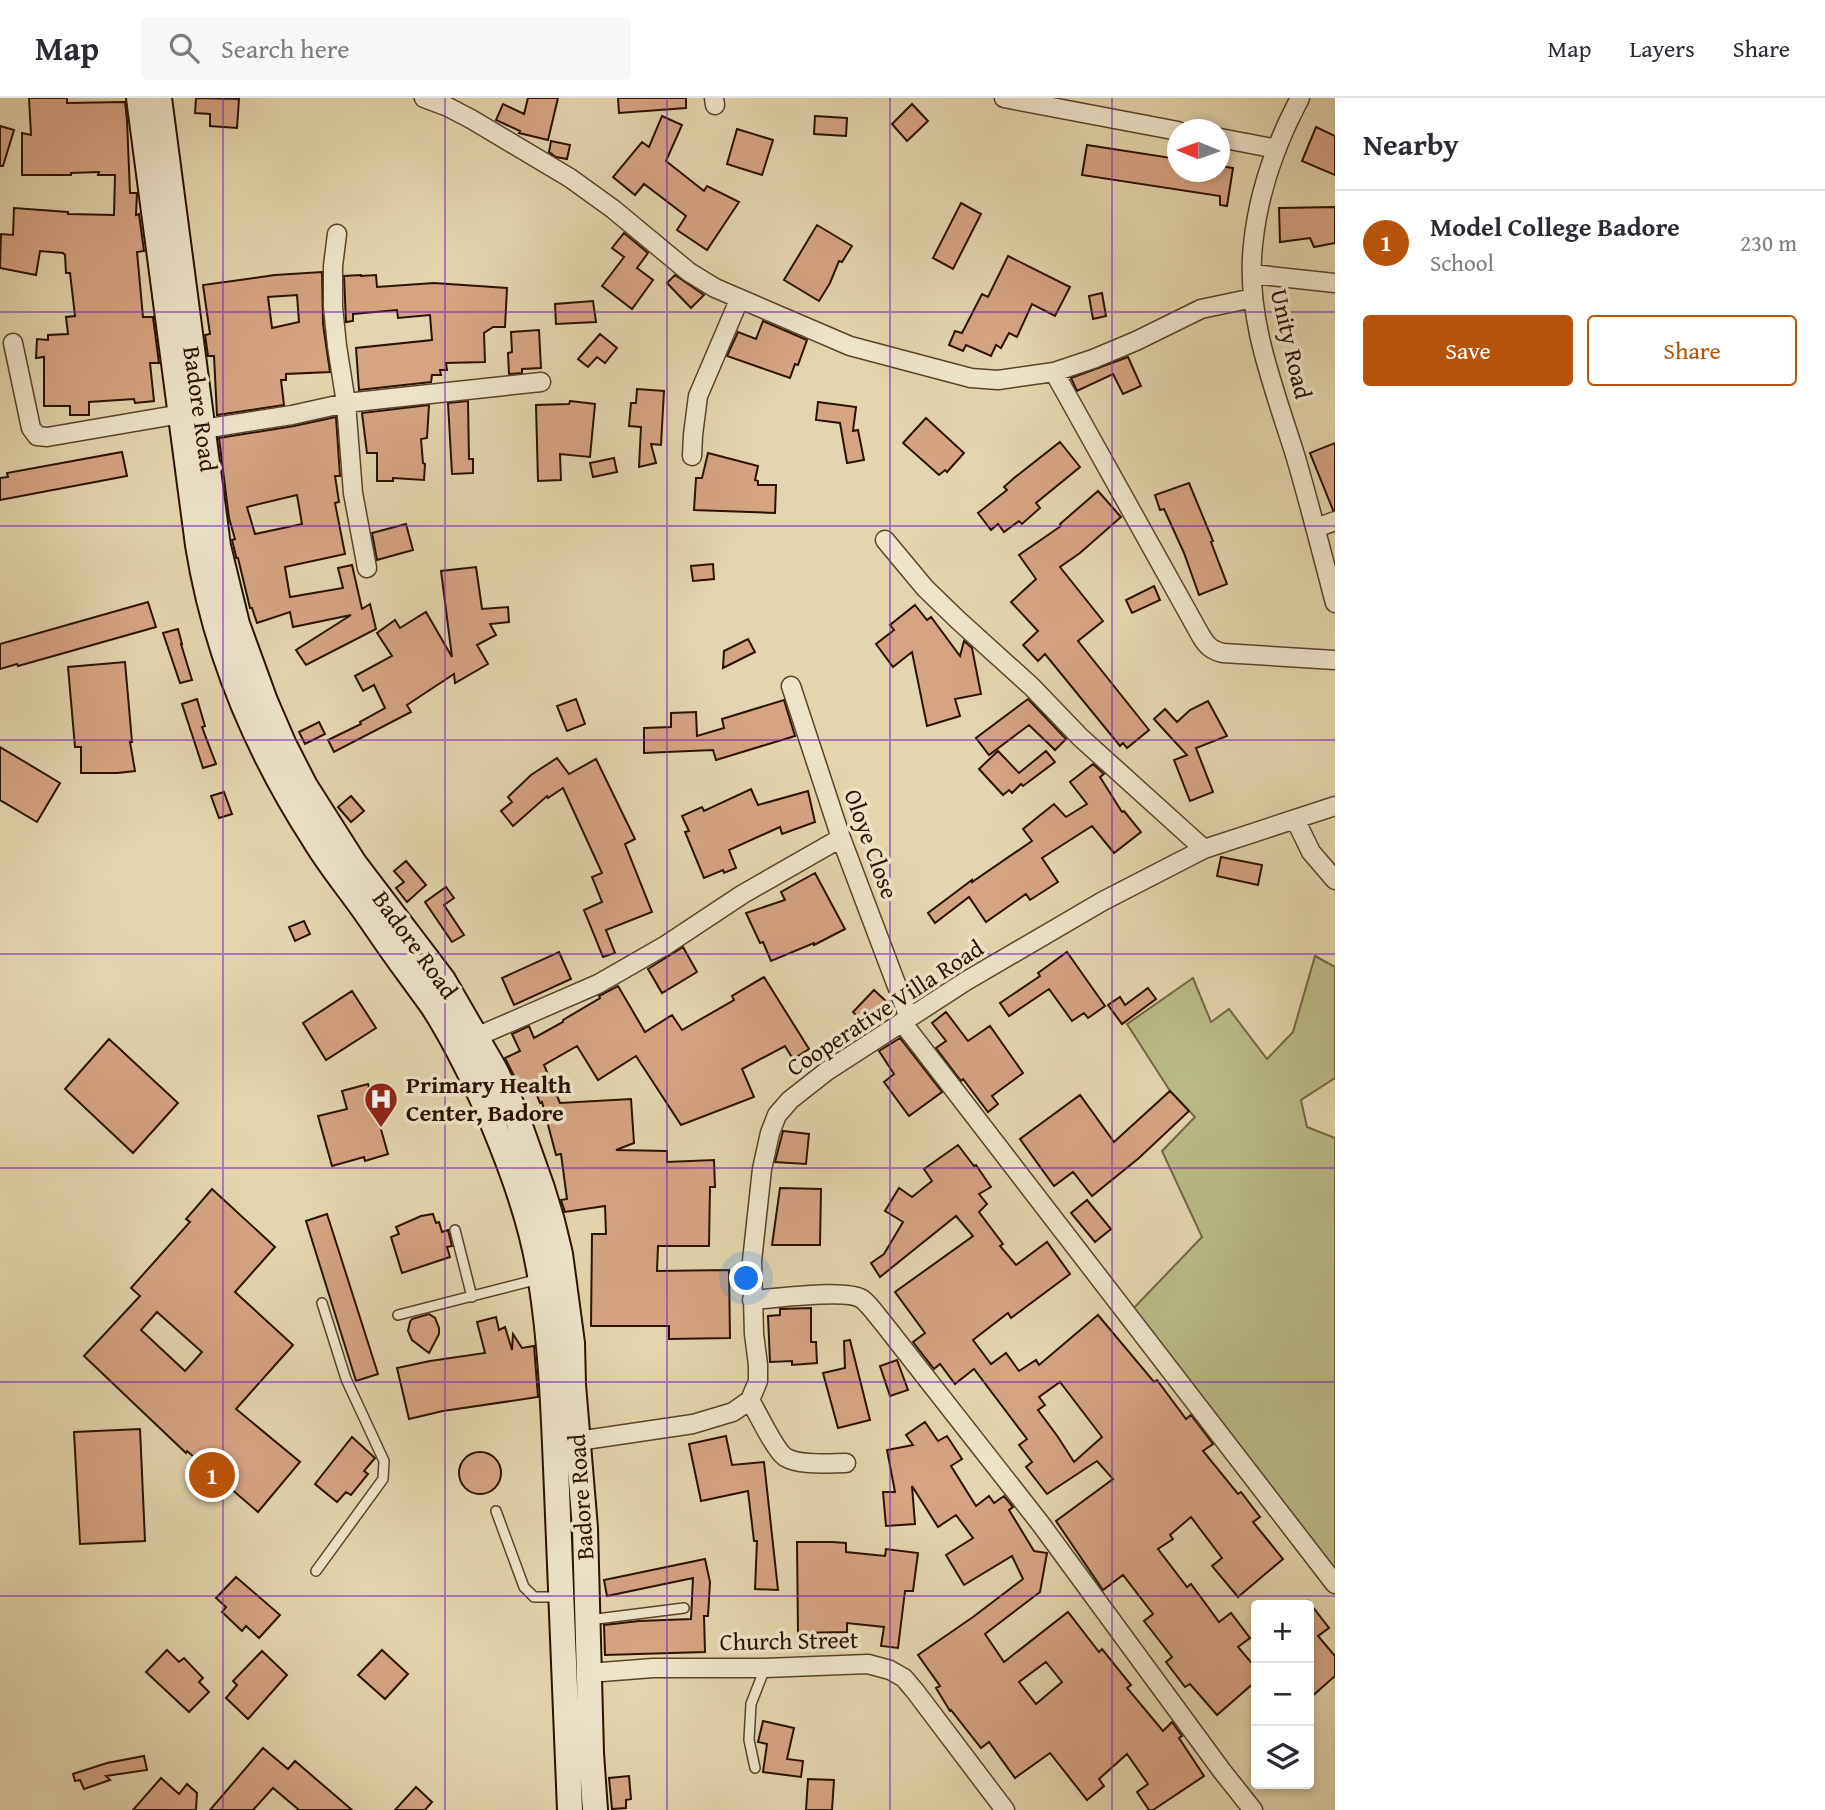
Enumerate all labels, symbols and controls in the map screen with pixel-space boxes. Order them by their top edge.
search box [141,17,631,80]
text: Map [35,24,99,72]
icon: search [165,29,203,67]
text: Search here [221,29,349,68]
text: Map [1548,31,1591,66]
text: Layers [1629,31,1695,66]
text: Share [1733,31,1790,66]
north arrow [1167,119,1230,182]
text: Nearby [1363,122,1459,166]
text: Model College Badore [1430,207,1680,246]
text: 1 [1380,226,1392,259]
text: 230 m [1740,226,1797,259]
text: School [1430,246,1494,279]
street label: Unity Road [1262,285,1321,403]
button: Save [1363,315,1573,386]
button: Share [1587,315,1797,386]
street label: Badore Road [174,344,227,474]
street label: Oloye Close [835,784,907,904]
street label: Badore Road [364,883,467,1006]
street label: Cooperative Villa Road [779,931,990,1085]
place label: Primary Health Center, Badore [406,1067,571,1130]
hospital icon: Primary Health Center, Badore [362,1080,400,1129]
your location [729,1261,763,1295]
street label: Badore Road [559,1433,602,1561]
pin: 1 [189,1449,235,1501]
map controls [1251,1600,1314,1789]
button: + [1251,1600,1314,1663]
street label: Church Street [719,1622,859,1659]
button: − [1251,1663,1314,1726]
button: layers [1251,1726,1314,1789]

